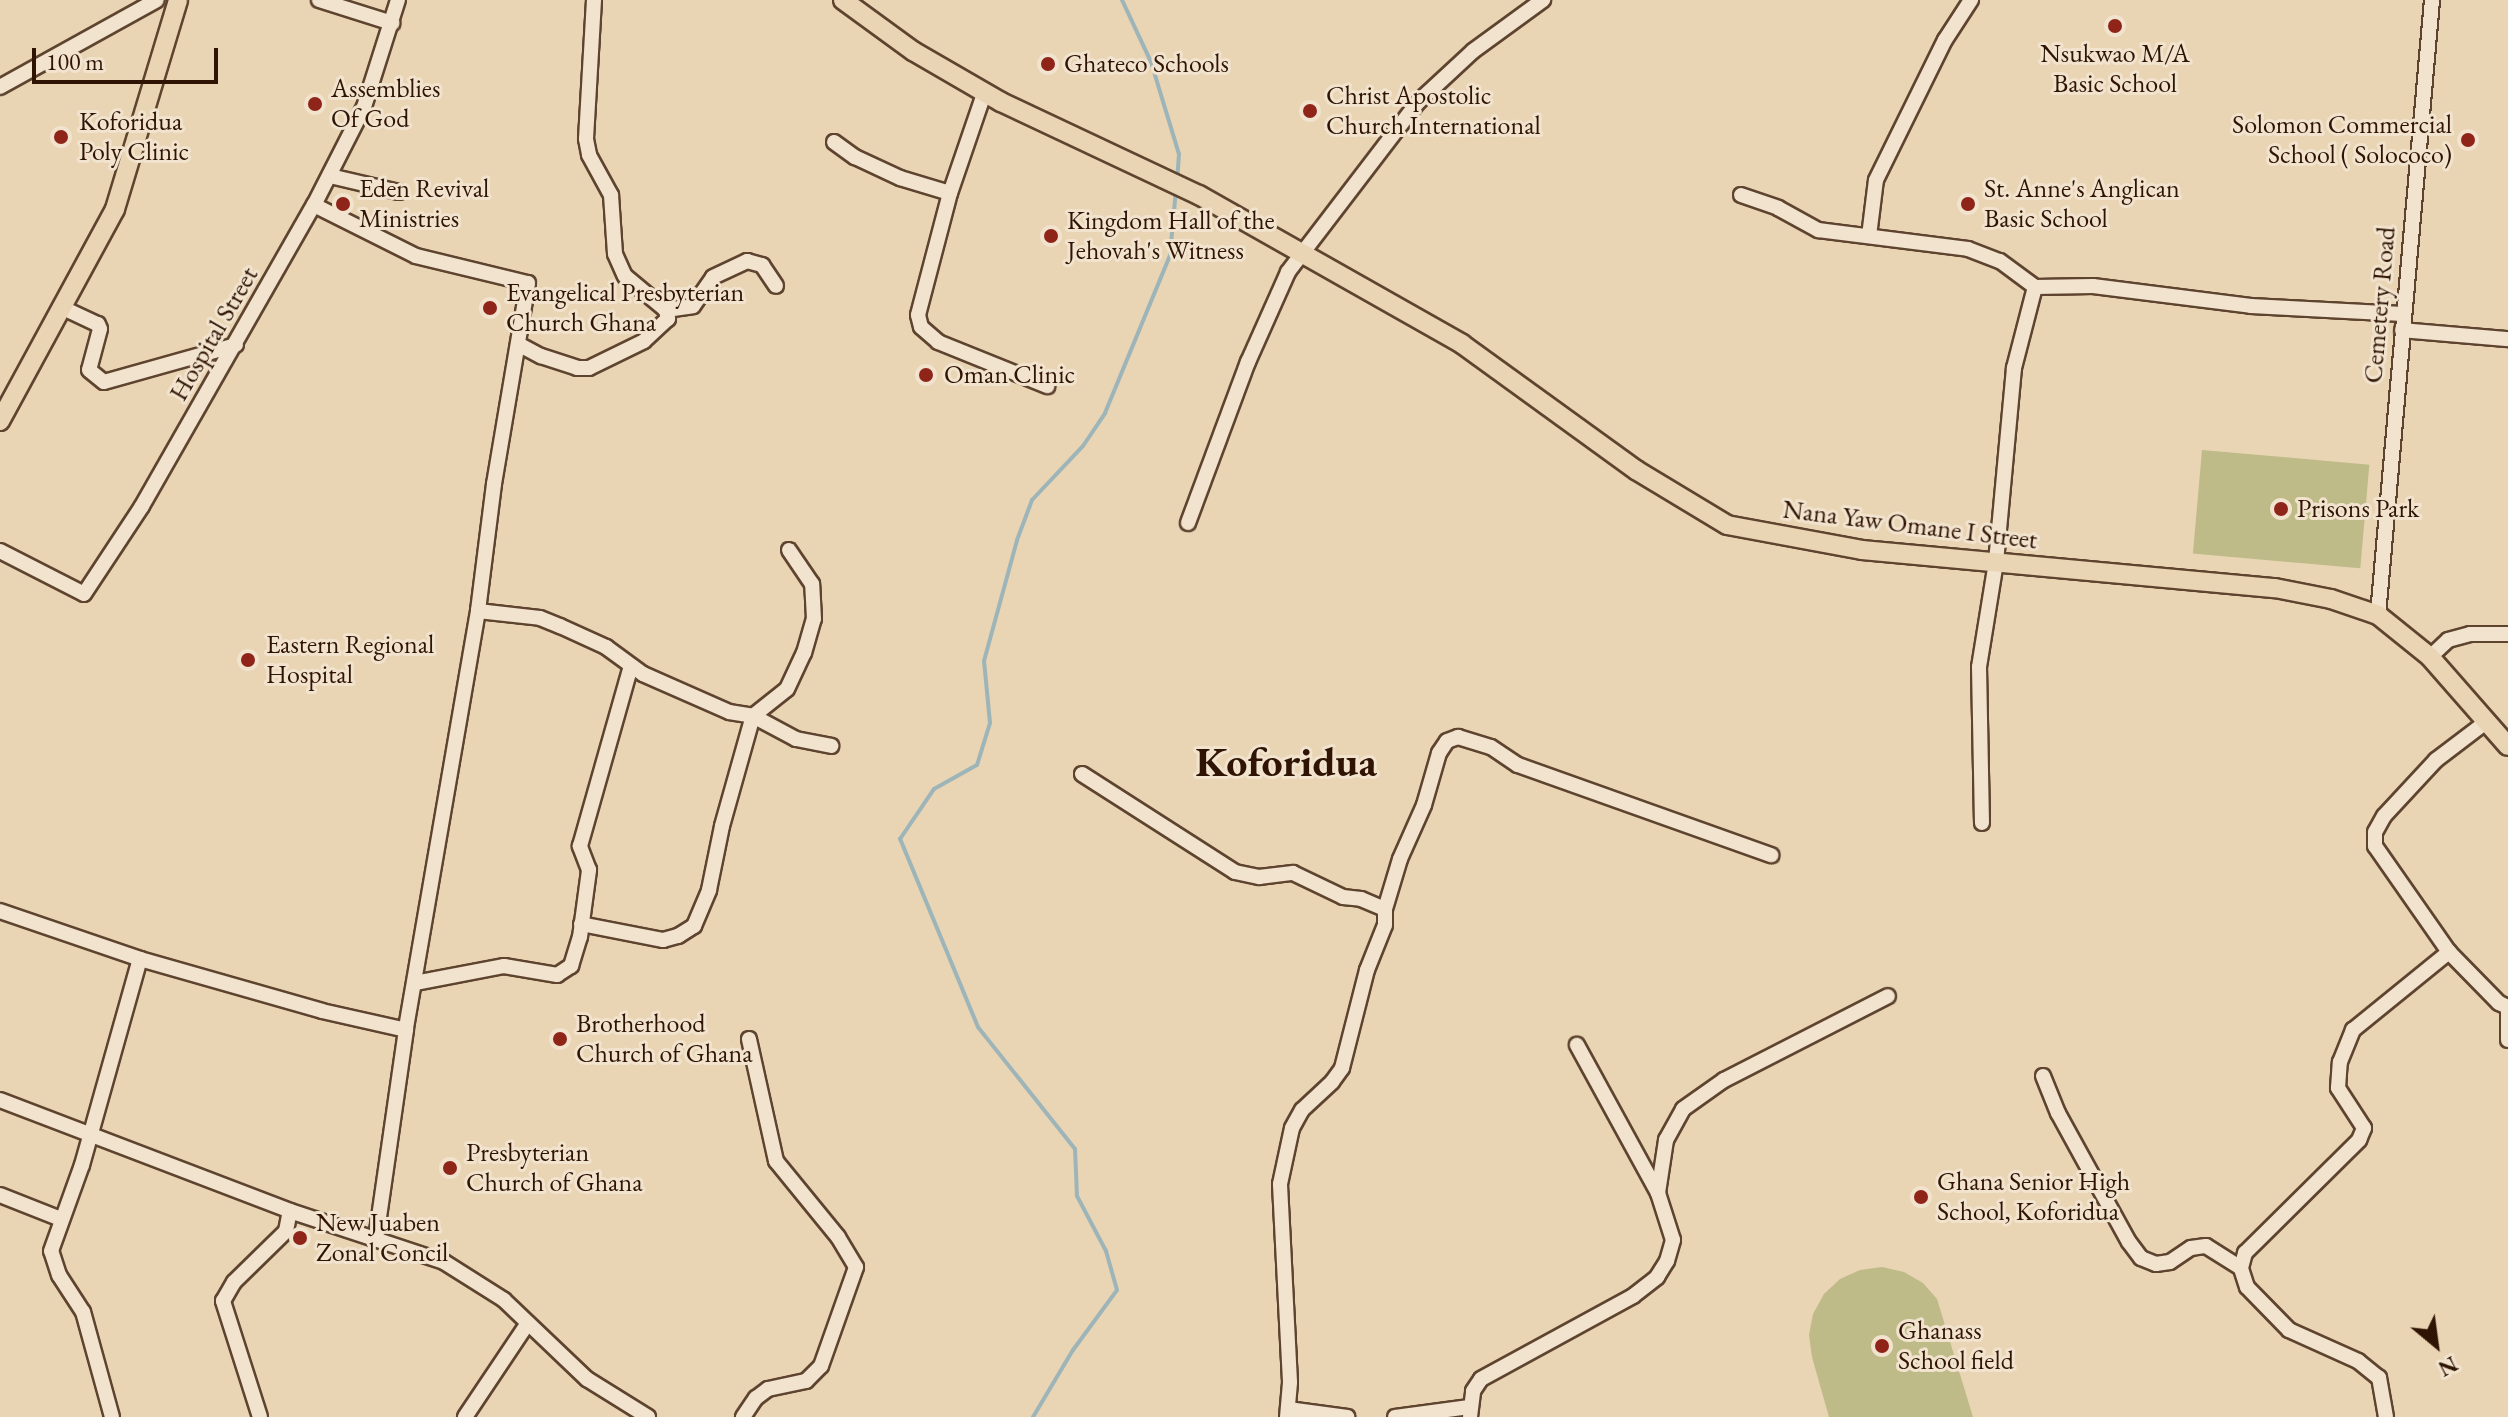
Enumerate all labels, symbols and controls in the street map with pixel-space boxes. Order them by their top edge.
marker: Nsukwao M/A Basic School [2106,17,2124,35]
scale bar [36,32,222,82]
place label: Nsukwao M/A Basic School [2040,38,2190,100]
text: 100 m [46,46,104,77]
place label: Ghateco Schools [1064,48,1229,80]
marker: Ghateco Schools [1039,55,1057,73]
place label: Assemblies Of God [331,73,440,134]
place label: Christ Apostolic Church International [1326,80,1541,142]
marker: Assemblies Of God [306,95,324,113]
marker: Christ Apostolic Church International [1301,102,1319,120]
place label: Koforidua Poly Clinic [79,106,189,168]
place label: Solomon Commercial School ( Solococo) [2232,109,2452,170]
marker: Koforidua Poly Clinic [50,126,72,148]
marker: Solomon Commercial School ( Solococo) [2459,131,2477,149]
place label: Eden Revival Ministries [359,173,489,234]
place label: St. Anne's Anglican Basic School [1984,173,2180,234]
marker: Eden Revival Ministries [334,195,352,213]
marker: St. Anne's Anglican Basic School [1959,195,1977,213]
place label: Kingdom Hall of the Jehovah's Witness [1067,205,1275,266]
street label: Cemetery Road [2358,225,2402,385]
marker: Kingdom Hall of the Jehovah's Witness [1042,227,1060,245]
street label: Hospital Street [163,262,265,406]
place label: Evangelical Presbyterian Church Ghana [506,277,744,338]
marker: Evangelical Presbyterian Church Ghana [481,299,499,317]
place label: Oman Clinic [944,359,1075,391]
marker: Oman Clinic [915,364,937,386]
place label: Prisons Park [2297,493,2419,525]
street label: Nana Yaw Omane I Street [1781,494,2039,556]
marker: Prisons Park [2272,500,2290,518]
place label: Eastern Regional Hospital [266,629,434,690]
marker: Eastern Regional Hospital [237,649,259,671]
district label: Koforidua [1195,737,1377,787]
place label: Brotherhood Church of Ghana [576,1008,753,1070]
marker: Brotherhood Church of Ghana [551,1030,569,1048]
place label: Presbyterian Church of Ghana [466,1137,643,1198]
marker: Presbyterian Church of Ghana [441,1159,459,1177]
place label: Ghana Senior High School, Koforidua [1937,1166,2130,1228]
marker: Ghana Senior High School, Koforidua [1912,1188,1930,1206]
place label: New Juaben Zonal Concil [316,1207,448,1268]
marker: New Juaben Zonal Concil [291,1229,309,1247]
north arrow [2396,1305,2476,1385]
place label: Ghanass School field [1898,1315,2014,1376]
marker: Ghanass School field [1873,1337,1891,1355]
text: N [2433,1349,2463,1383]

